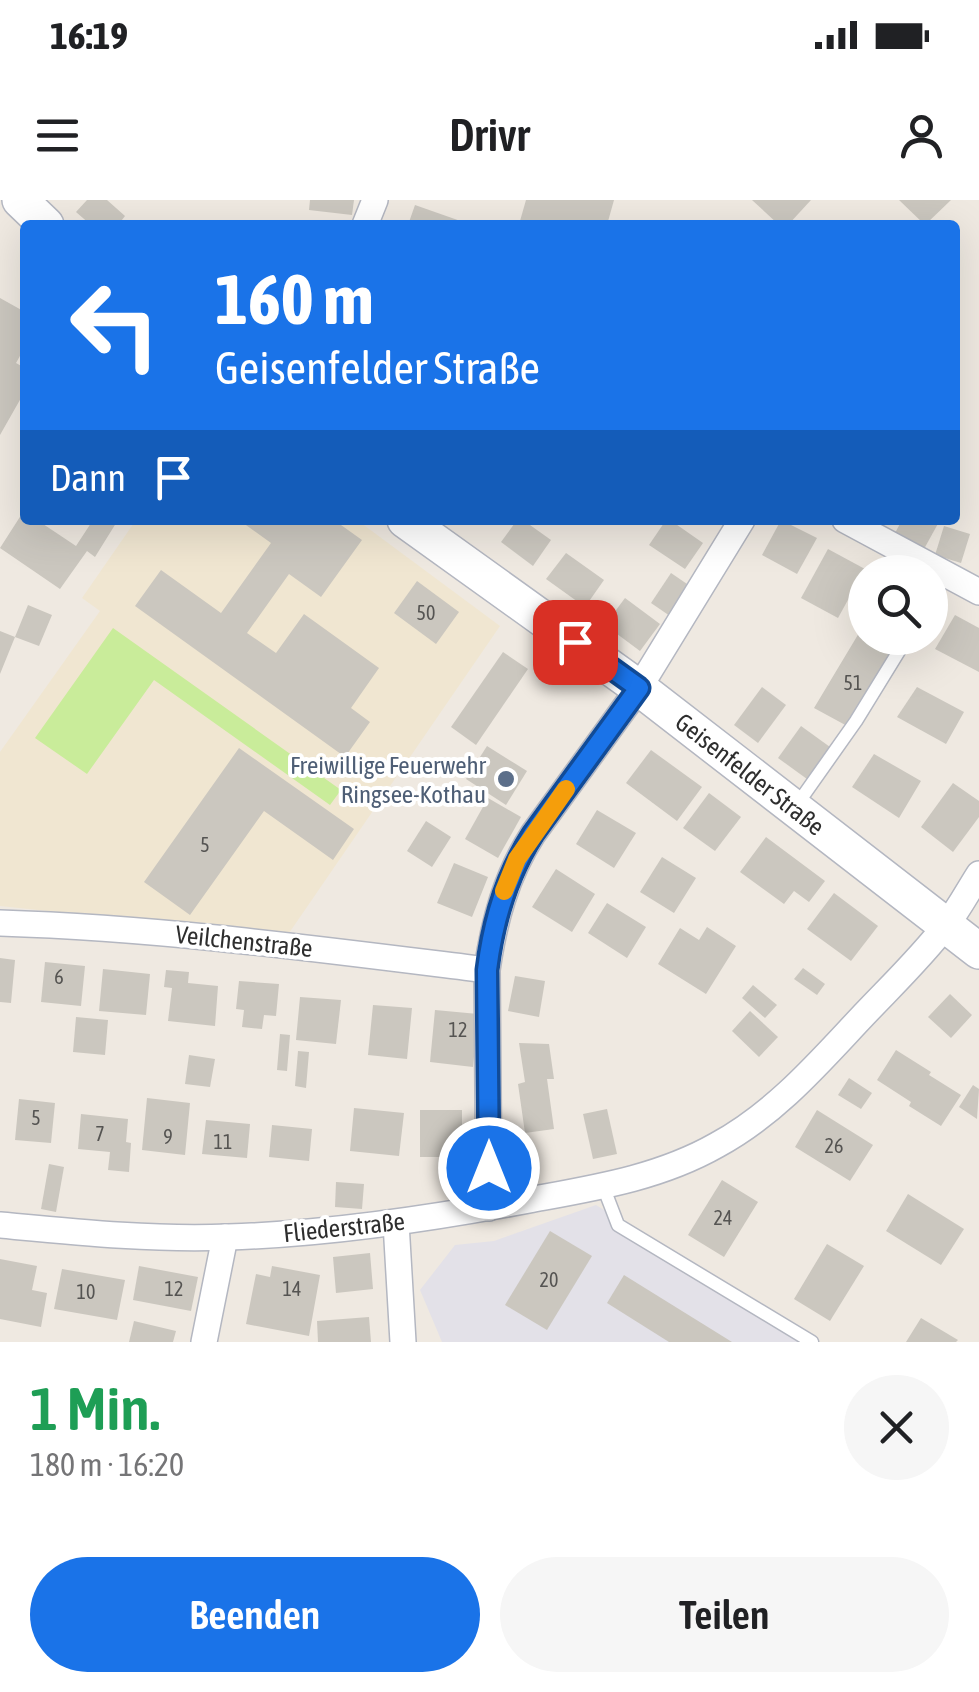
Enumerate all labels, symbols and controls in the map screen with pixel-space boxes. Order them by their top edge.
text: 16:19 [50,14,128,57]
icon: menu [30,108,85,163]
icon: person [894,108,949,163]
text: Drivr [449,109,530,161]
text: 160 m [215,259,374,339]
icon: left [50,260,180,390]
text: Geisenfelder Straße [215,342,540,394]
icon: arrive [146,450,201,505]
text: Dann [50,456,126,499]
map controls [848,555,948,655]
button: search [848,555,948,655]
pin [533,600,618,685]
house number: 50 [417,601,435,624]
icon: arrive [548,615,603,670]
house number: 51 [844,671,862,694]
street label: Geisenfelder Straße [670,707,830,841]
place label: Freiwillige Feuerwehr Ringsee-Kothau [290,751,487,808]
marker: Freiwillige Feuerwehr Ringsee-Kothau [495,768,517,790]
house number: 5 [200,833,210,856]
street label: Veilchenstraße [174,920,314,962]
house number: 6 [54,965,64,988]
house number: 12 [449,1018,467,1041]
house number: 5 [31,1106,41,1129]
position arrow [437,1116,541,1220]
house number: 7 [95,1122,105,1145]
house number: 9 [163,1125,173,1148]
house number: 11 [214,1130,232,1153]
house number: 26 [825,1134,843,1157]
house number: 24 [714,1206,732,1229]
street label: Fliederstraße [282,1207,406,1247]
house number: 20 [540,1268,558,1291]
house number: 12 [165,1277,183,1300]
house number: 14 [283,1277,301,1300]
house number: 10 [77,1280,95,1303]
text: 1 Min. [30,1374,160,1443]
button: close [844,1375,949,1480]
text: 180 m · 16:20 [30,1446,184,1483]
button: Beenden [30,1557,480,1672]
button: Teilen [500,1557,949,1672]

